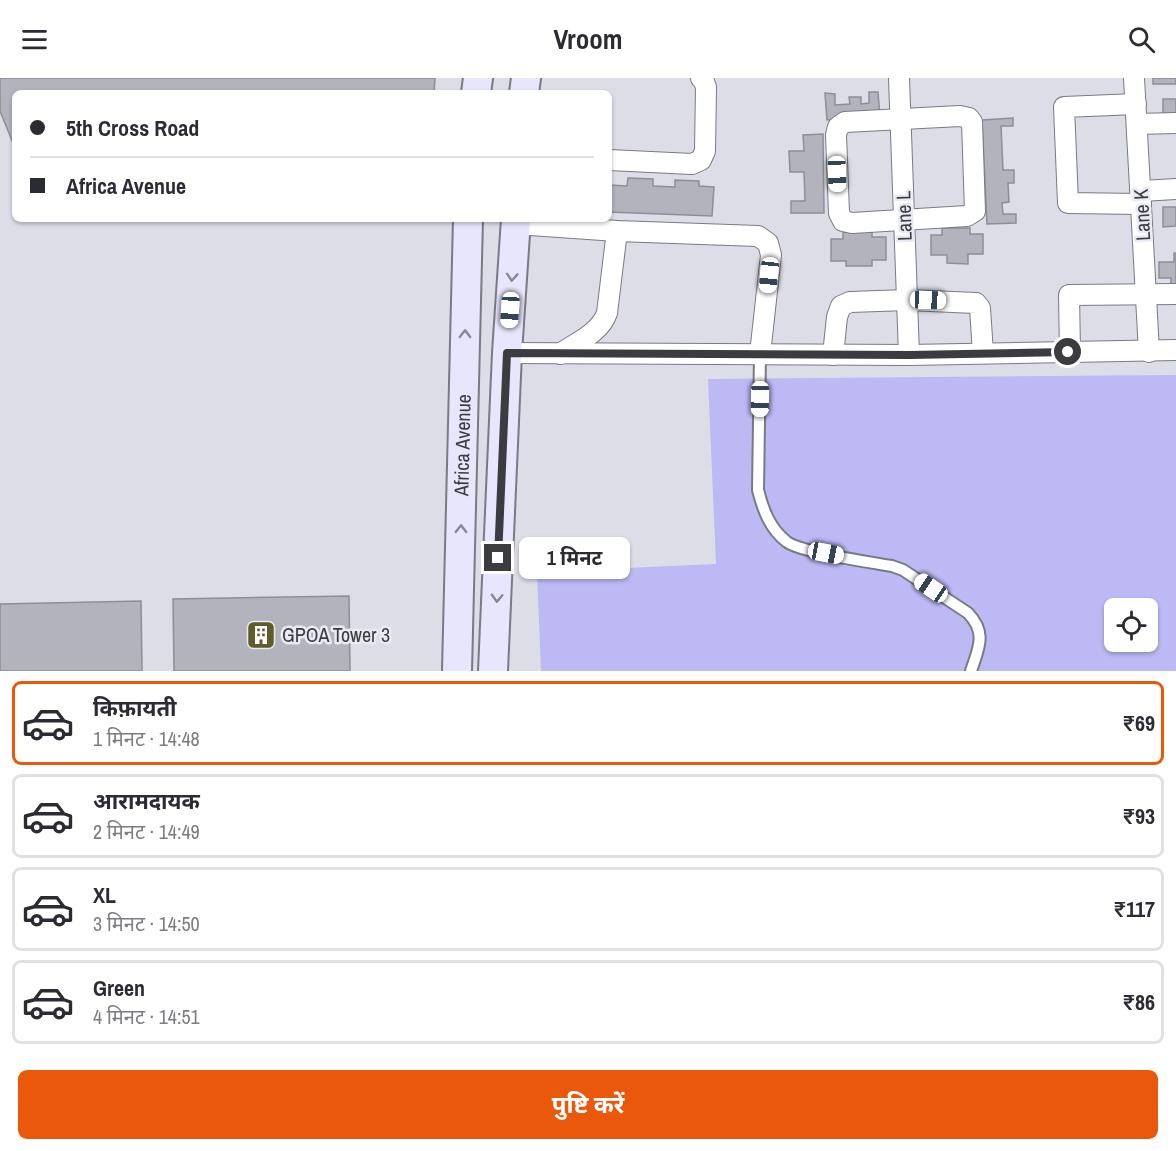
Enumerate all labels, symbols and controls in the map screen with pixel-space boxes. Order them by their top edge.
text: Vroom [554,21,622,57]
icon: menu [18,23,51,56]
icon: search [1125,23,1158,56]
text: 5th Cross Road [66,113,199,143]
car [827,156,847,192]
text: Africa Avenue [66,171,186,201]
street label: Lane K [1127,188,1156,242]
street label: Lane L [889,190,918,242]
car [758,256,780,294]
one-way arrow [506,273,519,282]
car [910,290,946,310]
car [500,291,520,329]
one-way arrow [459,329,472,338]
route start [1054,338,1081,365]
car [751,381,769,417]
street label: Africa Avenue [447,394,477,497]
one-way arrow [454,524,467,533]
callout: 1 मिनट [519,537,630,579]
car [807,541,845,565]
route end [484,544,511,571]
text: 1 मिनट [547,544,602,571]
car [911,570,951,606]
one-way arrow [490,593,503,602]
map controls [1104,598,1158,652]
button: locate [1104,598,1158,652]
building icon: GPOA Tower 3 [245,619,277,651]
place label: GPOA Tower 3 [282,621,390,648]
text: किफ़ायती [93,693,177,723]
icon: car [21,696,75,750]
text: ₹69 [1122,708,1155,738]
text: 1 मिनट · 14:48 [93,725,200,752]
text: आरामदायक [93,786,200,816]
icon: car [21,789,75,843]
text: ₹93 [1122,801,1155,831]
text: 2 मिनट · 14:49 [93,818,200,845]
text: XL [93,880,116,910]
icon: car [21,882,75,936]
text: ₹117 [1113,894,1155,924]
text: 3 मिनट · 14:50 [93,910,200,937]
text: Green [93,973,145,1003]
icon: car [21,975,75,1029]
text: ₹86 [1122,987,1155,1017]
text: 4 मिनट · 14:51 [93,1003,200,1030]
button: पुष्टि करें [18,1070,1158,1139]

